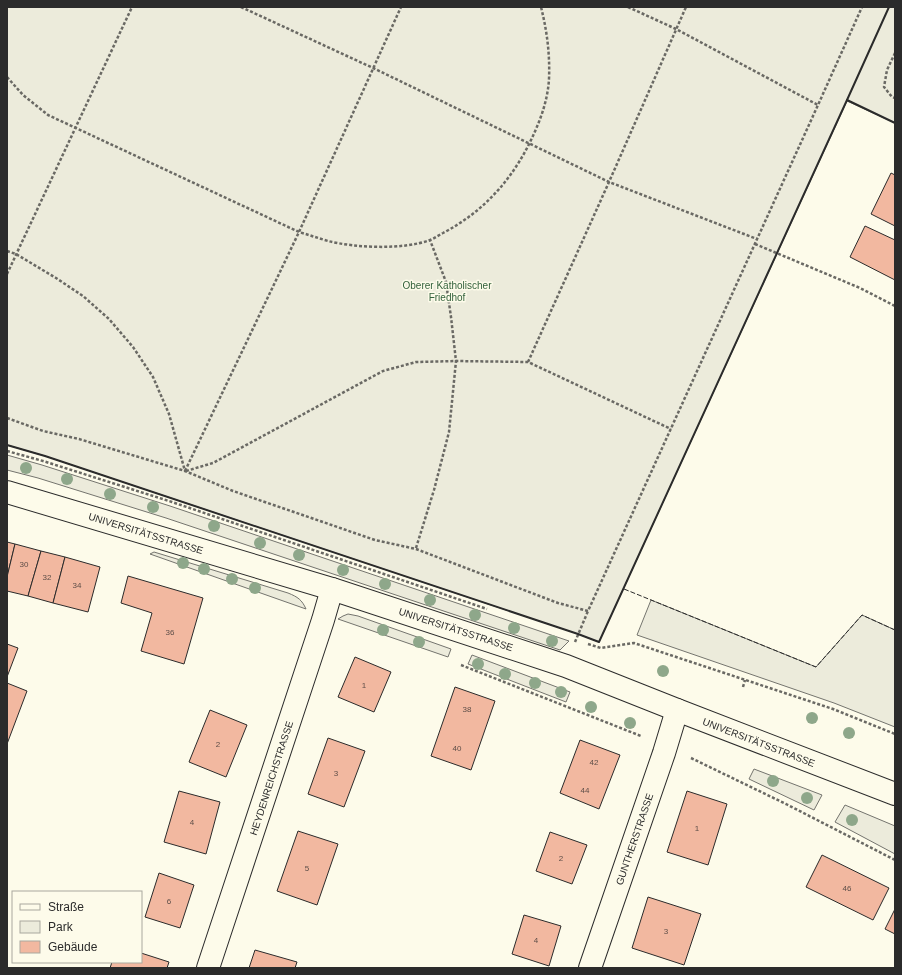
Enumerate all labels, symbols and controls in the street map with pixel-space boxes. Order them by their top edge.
park label: Oberer Katholischer Friedhof [403,280,492,303]
street label: UNIVERSITÄTSSTRASSE [87,511,205,556]
house number: 30 [20,560,29,569]
house number: 32 [43,573,52,582]
house number: 34 [73,581,82,590]
street label: UNIVERSITÄTSSTRASSE [397,606,515,653]
house number: 36 [166,628,175,637]
house number: 1 [362,681,367,690]
house number: 38 [463,705,472,714]
street label: UNIVERSITÄTSSTRASSE [701,716,817,769]
street label: HEYDENREICHSTRASSE [248,719,295,837]
house number: 2 [216,740,221,749]
house number: 40 [453,744,462,753]
house number: 42 [590,758,599,767]
house number: 3 [334,769,339,778]
house number: 44 [581,786,590,795]
street label: GUNTHERSTRASSE [614,792,655,886]
house number: 4 [190,818,195,827]
house number: 1 [695,824,700,833]
house number: 2 [559,854,564,863]
house number: 5 [305,864,310,873]
house number: 46 [843,884,852,893]
legend [12,891,142,963]
house number: 6 [167,897,172,906]
text: Straße [48,900,84,914]
text: Park [48,920,74,934]
house number: 3 [664,927,669,936]
house number: 4 [534,936,539,945]
text: Gebäude [48,940,98,954]

